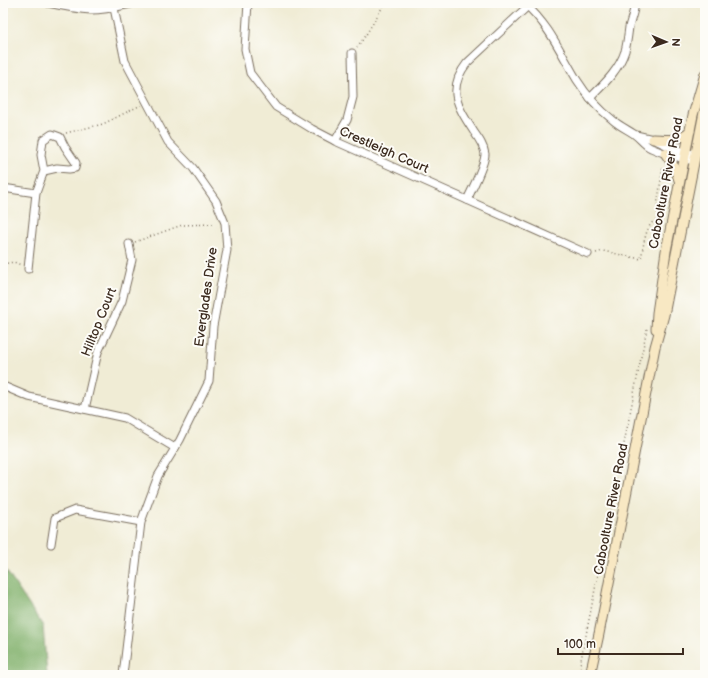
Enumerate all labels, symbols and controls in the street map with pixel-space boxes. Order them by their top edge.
north arrow [646,22,686,62]
text: N [669,38,682,47]
street label: Caboolture River Road [645,116,687,250]
street label: Crestleigh Court [337,123,431,177]
street label: Everglades Drive [191,246,221,348]
street label: Hilltop Court [78,285,120,359]
street label: Caboolture River Road [590,442,632,576]
scale bar [558,630,683,656]
text: 100 m [564,637,596,652]

